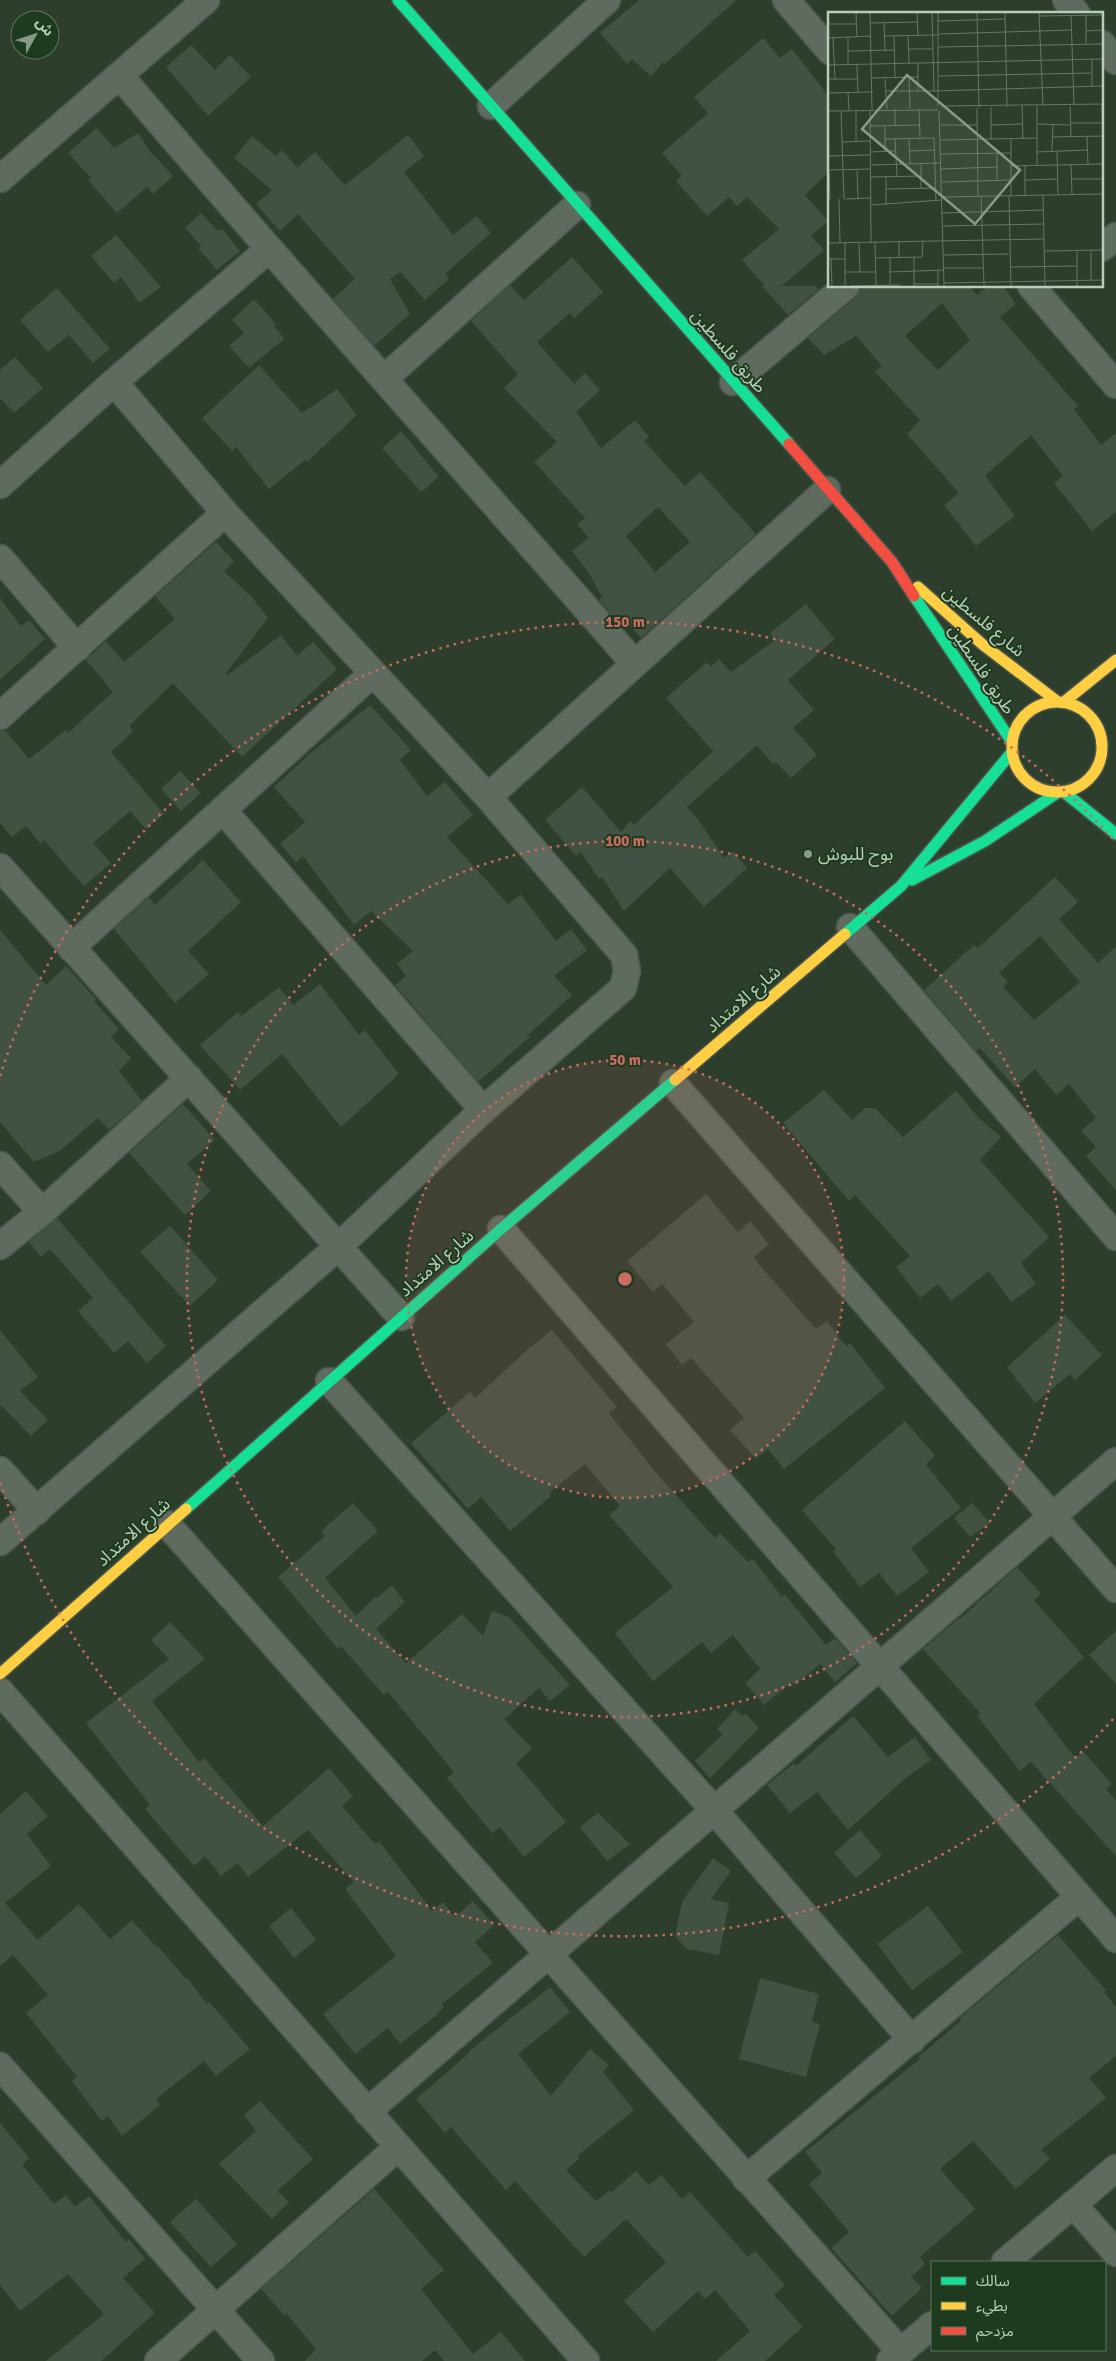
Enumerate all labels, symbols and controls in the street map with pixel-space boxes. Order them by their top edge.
north arrow [10,10,60,60]
inset map [828,12,1104,288]
text: ش [32,14,57,40]
street label: طريق فلسطين [687,305,771,397]
street label: شارع فلسطين [937,580,1030,664]
text: 150 m [605,613,645,631]
street label: طريق فلسطين [944,620,1020,718]
text: 100 m [605,832,645,850]
place label: بوح للبوش [818,843,893,867]
marker: بوح للبوش [802,848,814,860]
street label: شارع الامتداد [701,960,787,1040]
text: 50 m [609,1051,641,1069]
street label: شارع الامتداد [394,1224,480,1304]
centre of rings [616,1270,634,1288]
street label: شارع الامتداد [91,1493,177,1573]
legend [931,2261,1106,2351]
text: سالك [976,2272,1010,2290]
text: بطيء [976,2297,1008,2317]
text: مزدحم [976,2322,1014,2342]

